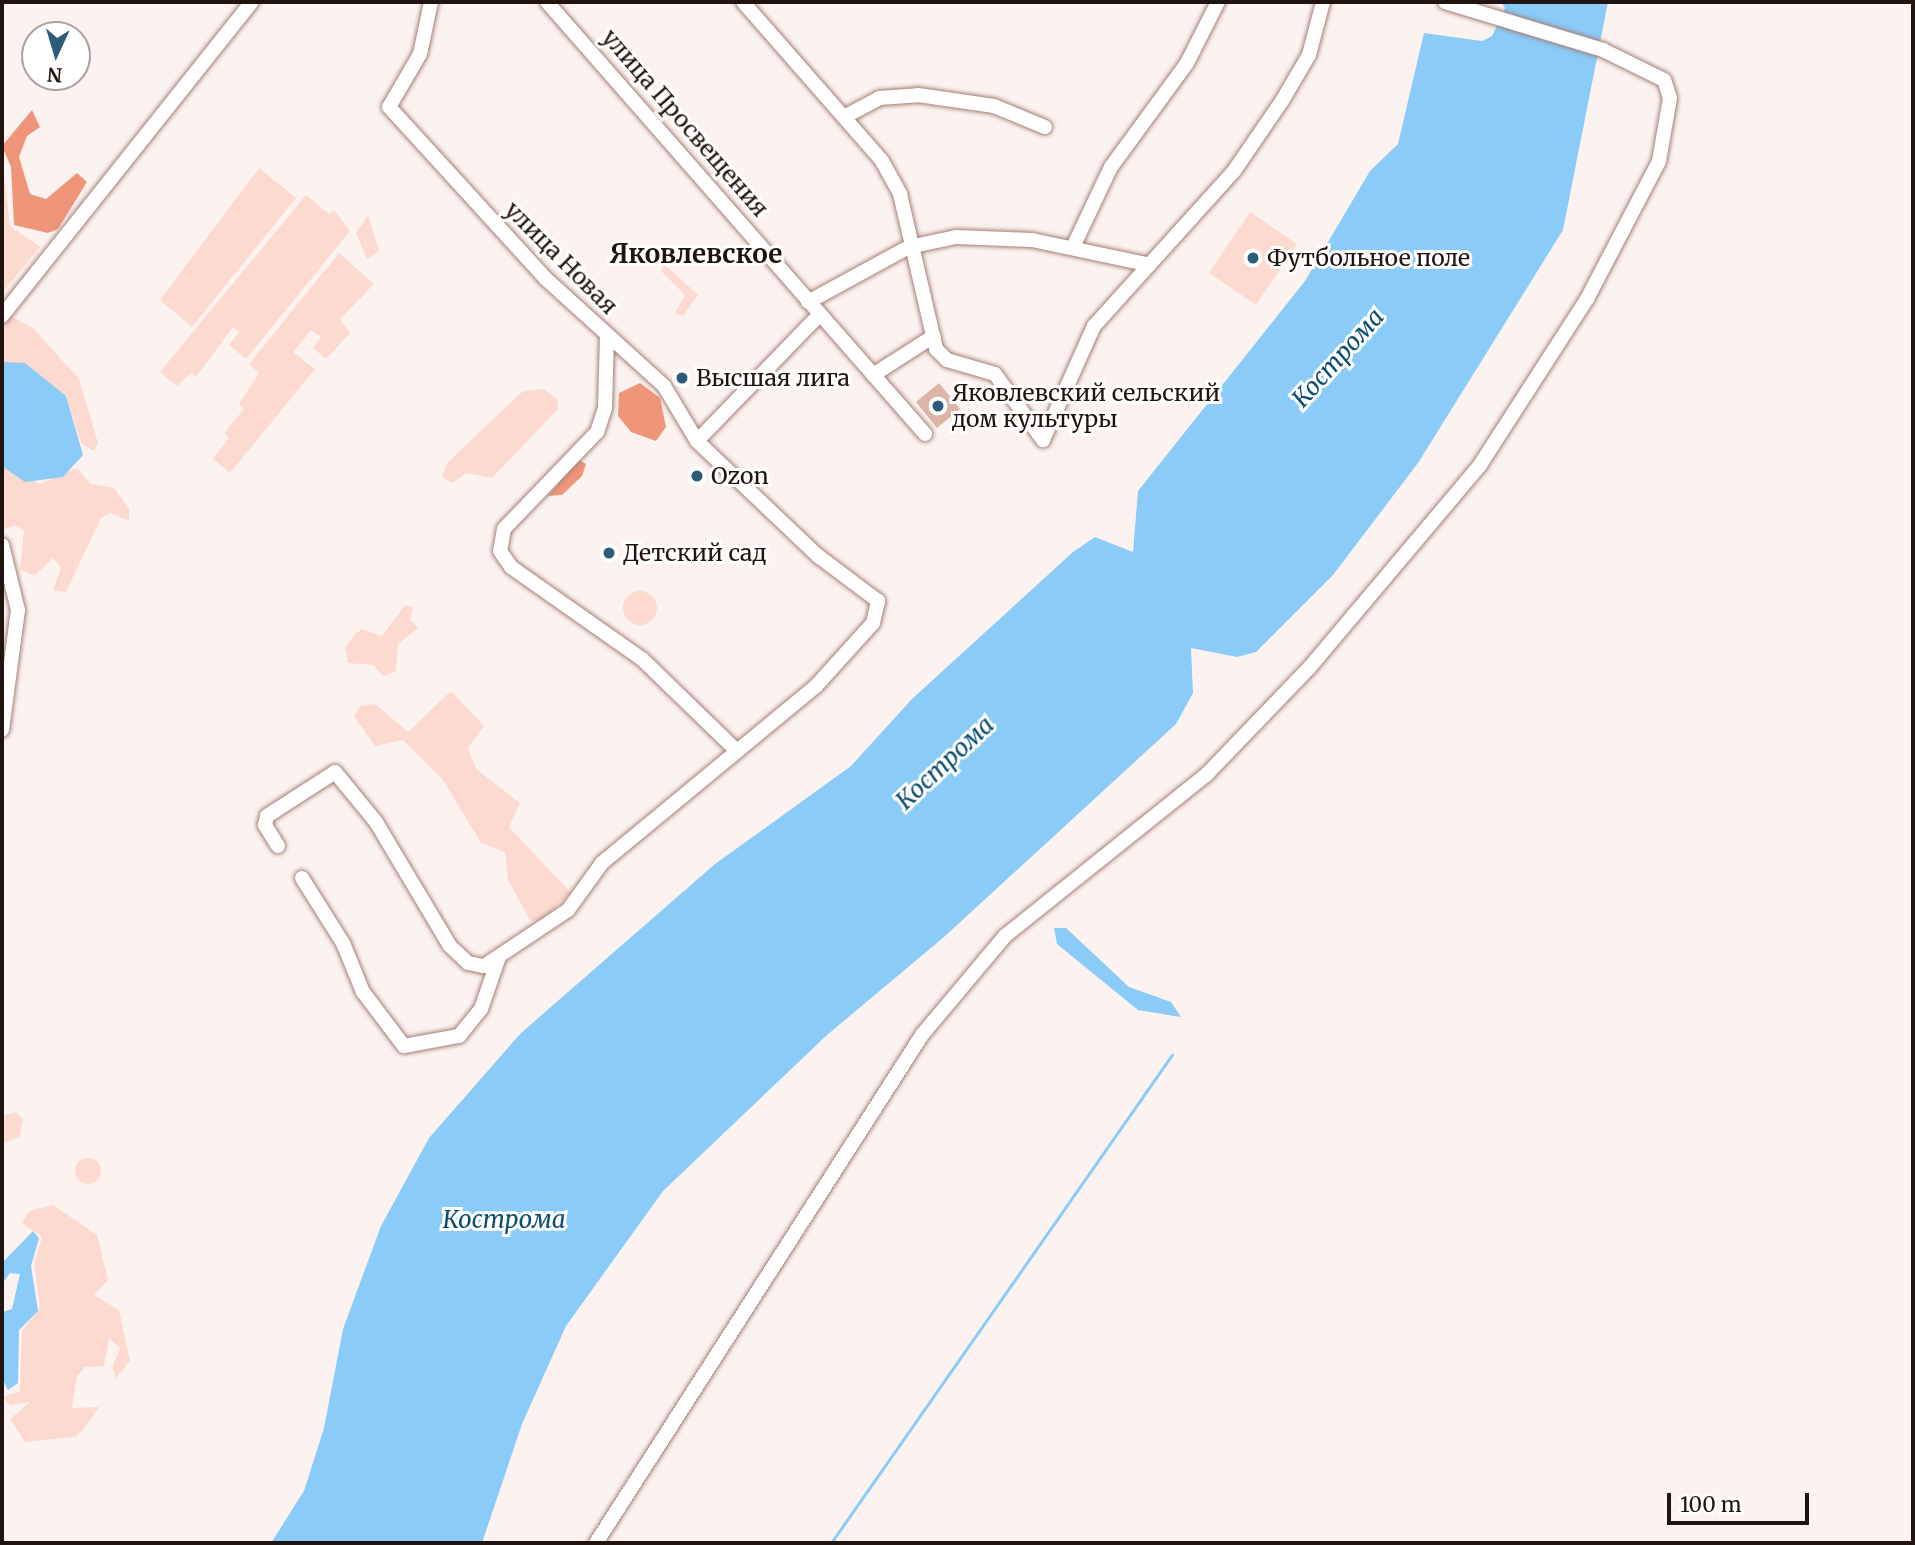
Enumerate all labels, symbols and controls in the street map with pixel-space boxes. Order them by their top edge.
north arrow [21,21,91,91]
street label: улица Просвещения [596,24,774,222]
text: N [46,62,63,87]
street label: улица Новая [499,196,623,320]
district label: Яковлевское [610,238,782,270]
place label: Футбольное поле [1267,244,1470,272]
marker: Футбольное поле [1245,250,1261,266]
water label: Кострома [1286,303,1390,413]
place label: Высшая лига [696,364,850,392]
marker: Высшая лига [674,370,690,386]
place label: Яковлевский сельский дом культуры [952,379,1220,433]
marker: Яковлевский сельский дом культуры [930,398,946,414]
place label: Ozon [711,462,769,490]
marker: Ozon [689,468,705,484]
place label: Детский сад [623,539,767,567]
marker: Детский сад [601,545,617,561]
water label: Кострома [890,711,1000,815]
water label: Кострома [443,1206,565,1234]
scale bar [1670,1478,1812,1522]
text: 100 m [1680,1491,1742,1518]

